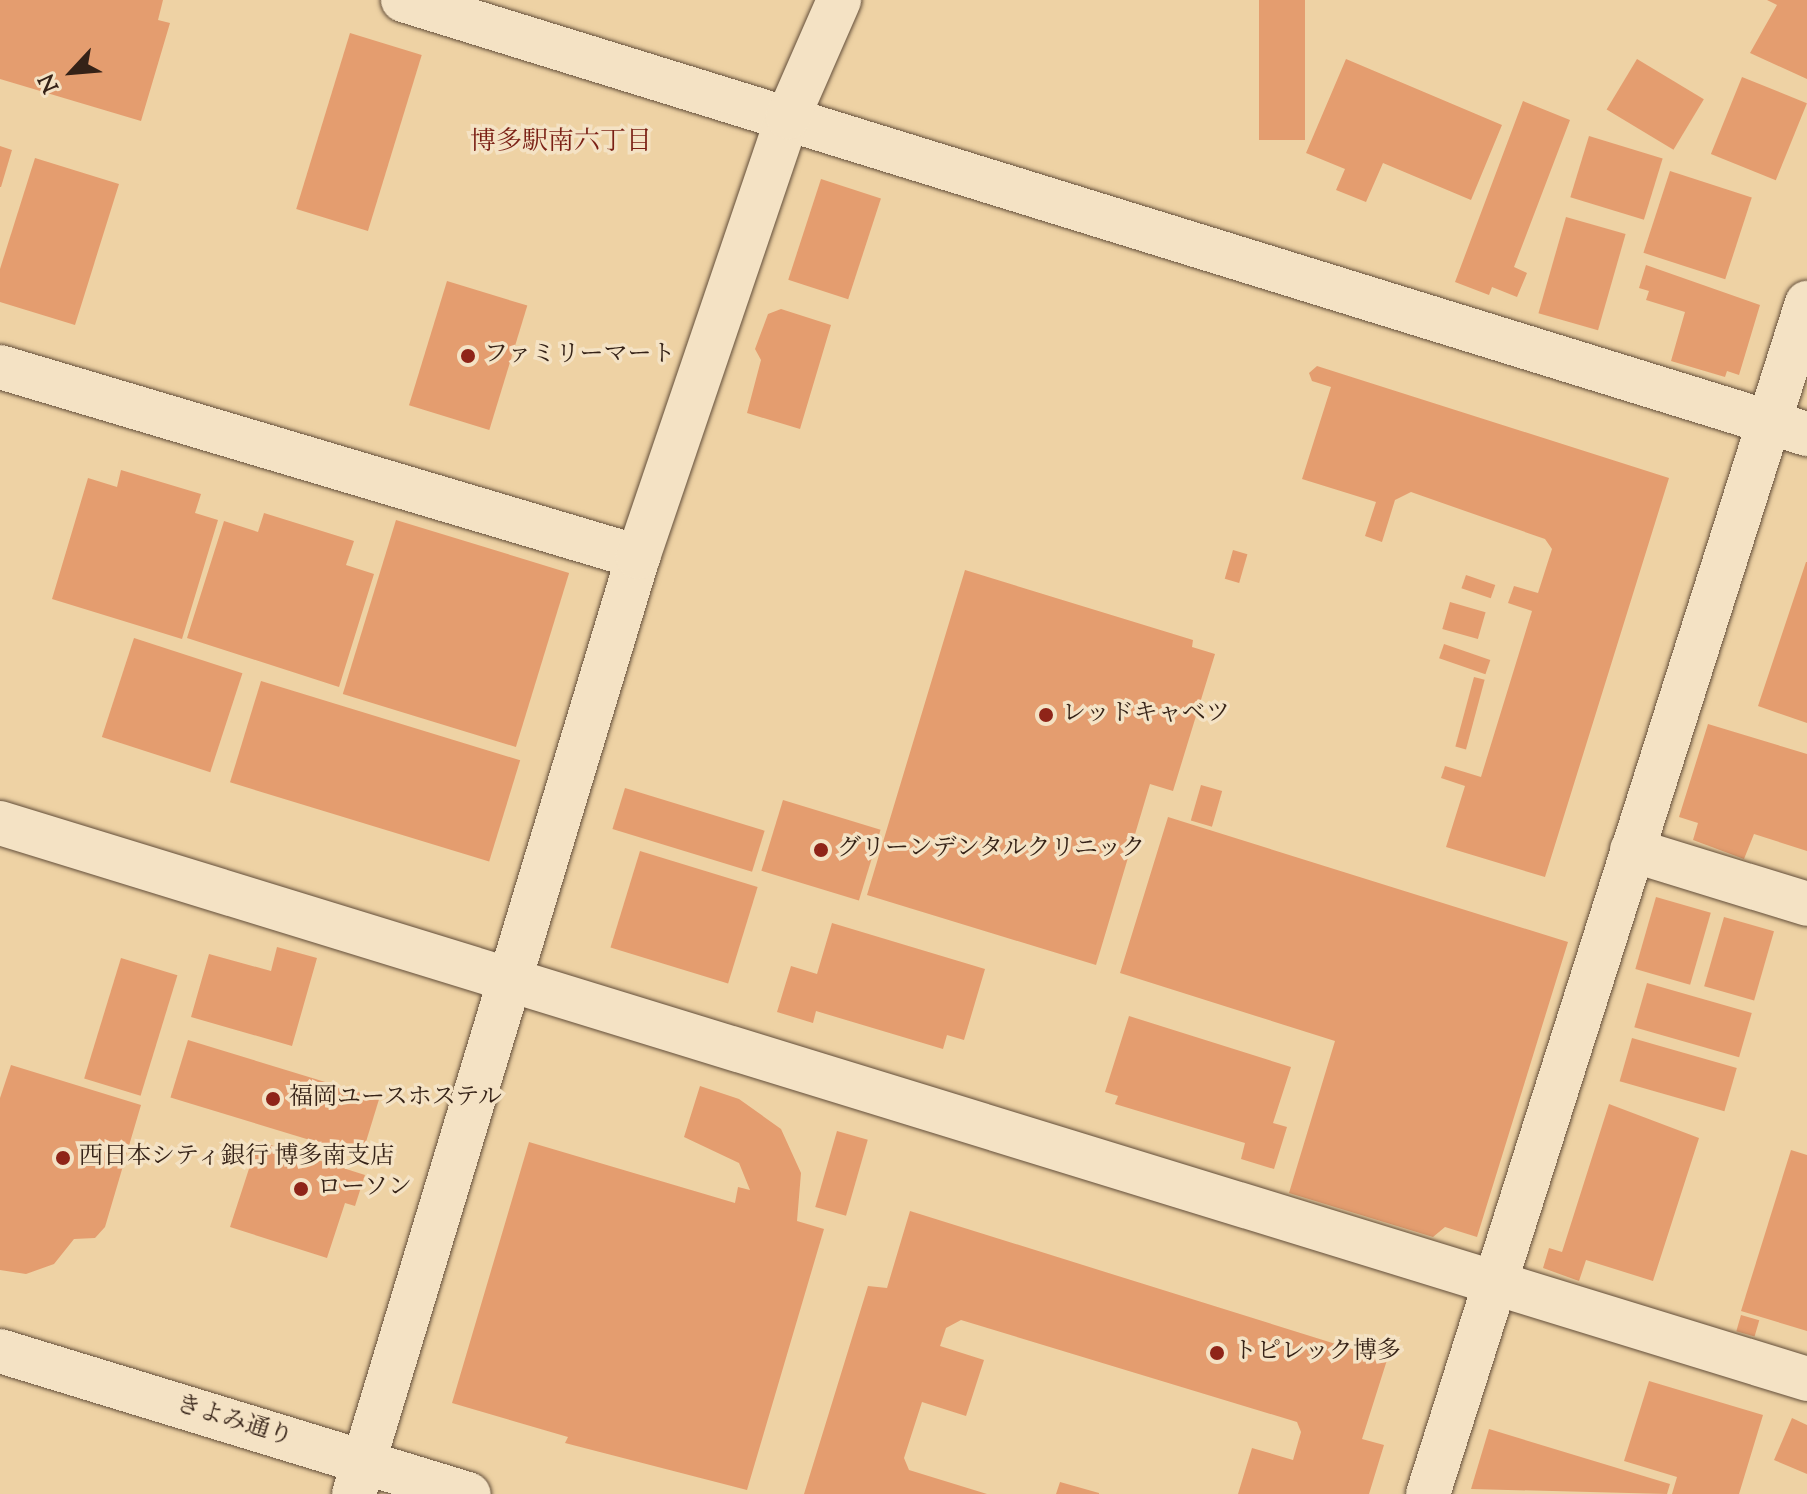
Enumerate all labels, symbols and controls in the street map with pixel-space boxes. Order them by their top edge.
north arrow [32,32,112,112]
text: N [32,68,69,97]
district label: 博多駅南六丁目 [470,127,652,159]
place label: ファミリーマート [484,342,676,370]
marker: ファミリーマート [459,347,477,365]
place label: レッドキャベツ [1062,701,1230,729]
marker: レッドキャベツ [1037,706,1055,724]
place label: グリーンデンタルクリニック [837,836,1149,864]
marker: グリーンデンタルクリニック [812,841,830,859]
place label: 福岡ユースホステル [289,1085,505,1113]
marker: 福岡ユースホステル [264,1090,282,1108]
place label: 西日本シティ銀行 博多南支店 [79,1144,396,1172]
marker: 西日本シティ銀行 博多南支店 [54,1149,72,1167]
place label: ローソン [317,1175,413,1203]
marker: ローソン [292,1180,310,1198]
place label: トピレック博多 [1233,1339,1401,1367]
marker: トピレック博多 [1208,1344,1226,1362]
street label: きよみ通り [172,1391,296,1453]

